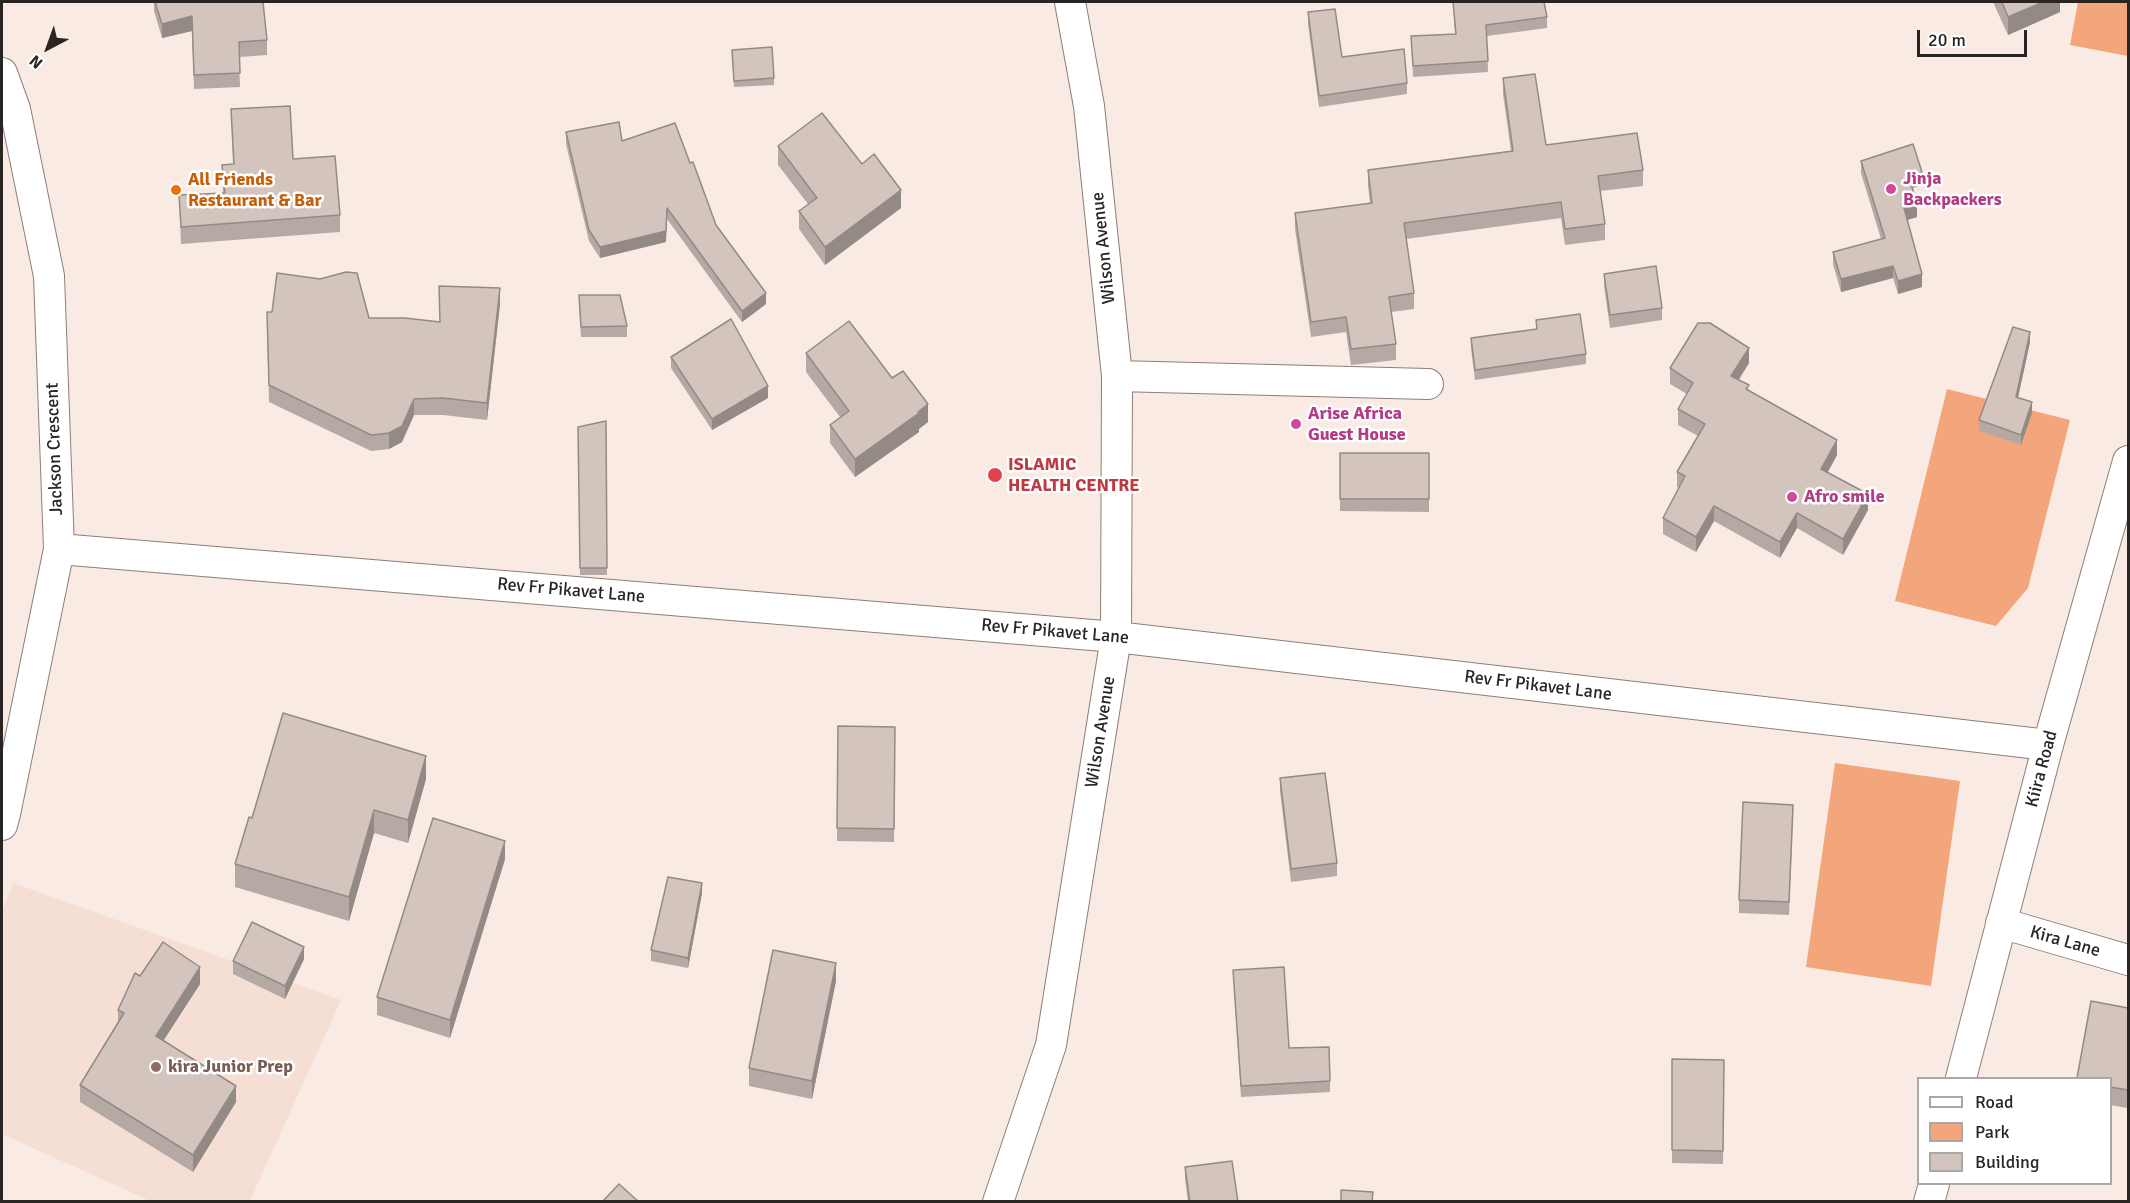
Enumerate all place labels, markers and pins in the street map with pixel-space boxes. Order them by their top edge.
place label: Jinja Backpackers [1903,168,2002,210]
place label: All Friends Restaurant & Bar [188,169,322,212]
marker: Jinja Backpackers [1884,182,1898,196]
marker: All Friends Restaurant & Bar [169,183,183,197]
place label: Arise Africa Guest House [1308,403,1406,446]
marker: Arise Africa Guest House [1289,417,1303,431]
place label: ISLAMIC HEALTH CENTRE [1008,454,1140,496]
marker: ISLAMIC HEALTH CENTRE [986,466,1004,484]
place label: Afro smile [1804,486,1885,508]
marker: Afro smile [1785,490,1799,504]
place label: kira Junior Prep [168,1056,293,1078]
marker: kira Junior Prep [149,1060,163,1074]

